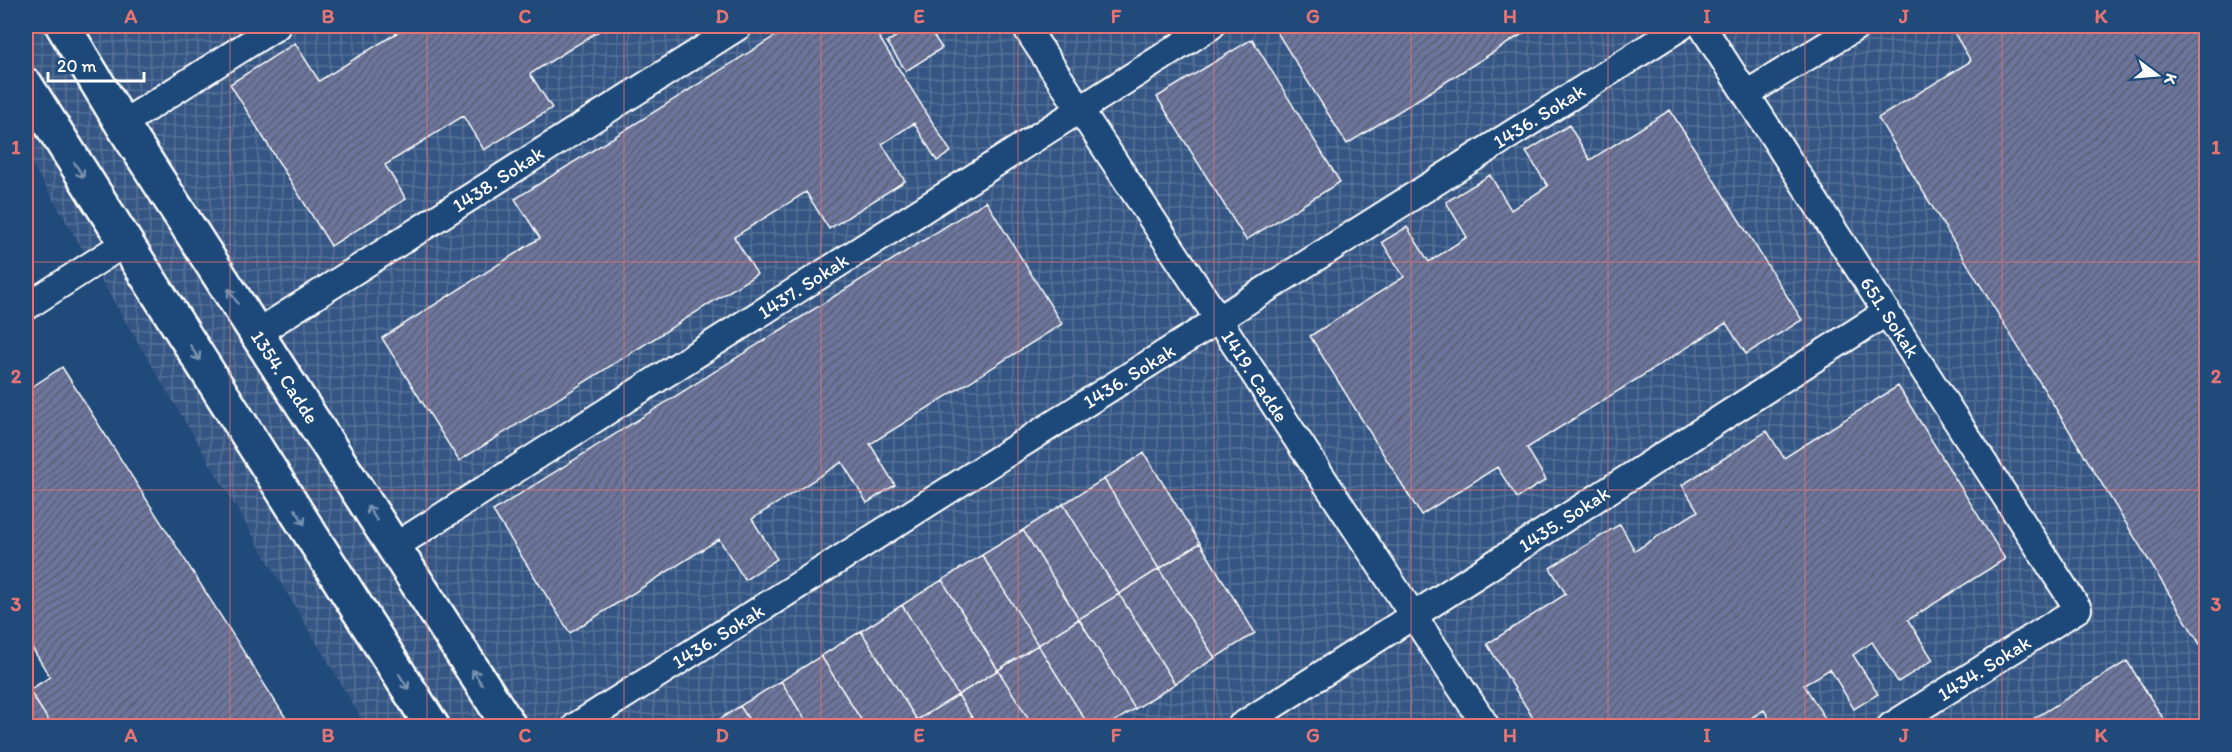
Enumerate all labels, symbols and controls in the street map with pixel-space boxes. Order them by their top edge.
text: A [124,4,138,28]
text: B [322,4,335,28]
text: C [519,4,532,28]
text: D [715,4,729,28]
text: E [913,4,925,28]
text: F [1111,4,1122,28]
text: G [1306,4,1320,28]
text: H [1503,4,1517,28]
text: I [1703,4,1711,28]
text: J [1898,4,1909,28]
text: K [2095,4,2109,28]
scale bar [48,45,144,83]
north arrow [2127,45,2187,105]
text: 20 m [57,55,97,77]
text: K [2160,71,2181,87]
street label: 1436. Sokak [1489,78,1589,154]
text: 1 [11,135,21,159]
text: 1 [2211,135,2221,159]
street label: 1438. Sokak [448,140,548,218]
one-way arrow [73,162,86,179]
street label: 1437. Sokak [753,248,853,324]
street label: 651. Sokak [1855,272,1925,362]
one-way arrow [227,288,239,305]
street label: 1419. Cadde [1216,325,1294,427]
street label: 1354. Cadde [246,326,324,428]
street label: 1436. Sokak [1079,338,1179,414]
one-way arrow [189,344,201,361]
text: 2 [11,364,22,388]
text: 2 [2211,364,2222,388]
street label: 1435. Sokak [1514,481,1614,557]
one-way arrow [366,505,378,522]
one-way arrow [294,508,306,525]
text: 3 [11,592,22,616]
text: 3 [2211,592,2222,616]
street label: 1436. Sokak [668,598,768,674]
street label: 1434. Sokak [1933,630,2035,706]
one-way arrow [471,669,483,686]
one-way arrow [398,673,410,690]
text: A [124,723,138,747]
text: B [322,723,335,747]
text: C [519,723,532,747]
text: D [715,723,729,747]
text: E [913,723,925,747]
text: F [1111,723,1122,747]
text: G [1306,723,1320,747]
text: H [1503,723,1517,747]
text: I [1703,723,1711,747]
text: J [1898,723,1909,747]
text: K [2095,723,2109,747]

